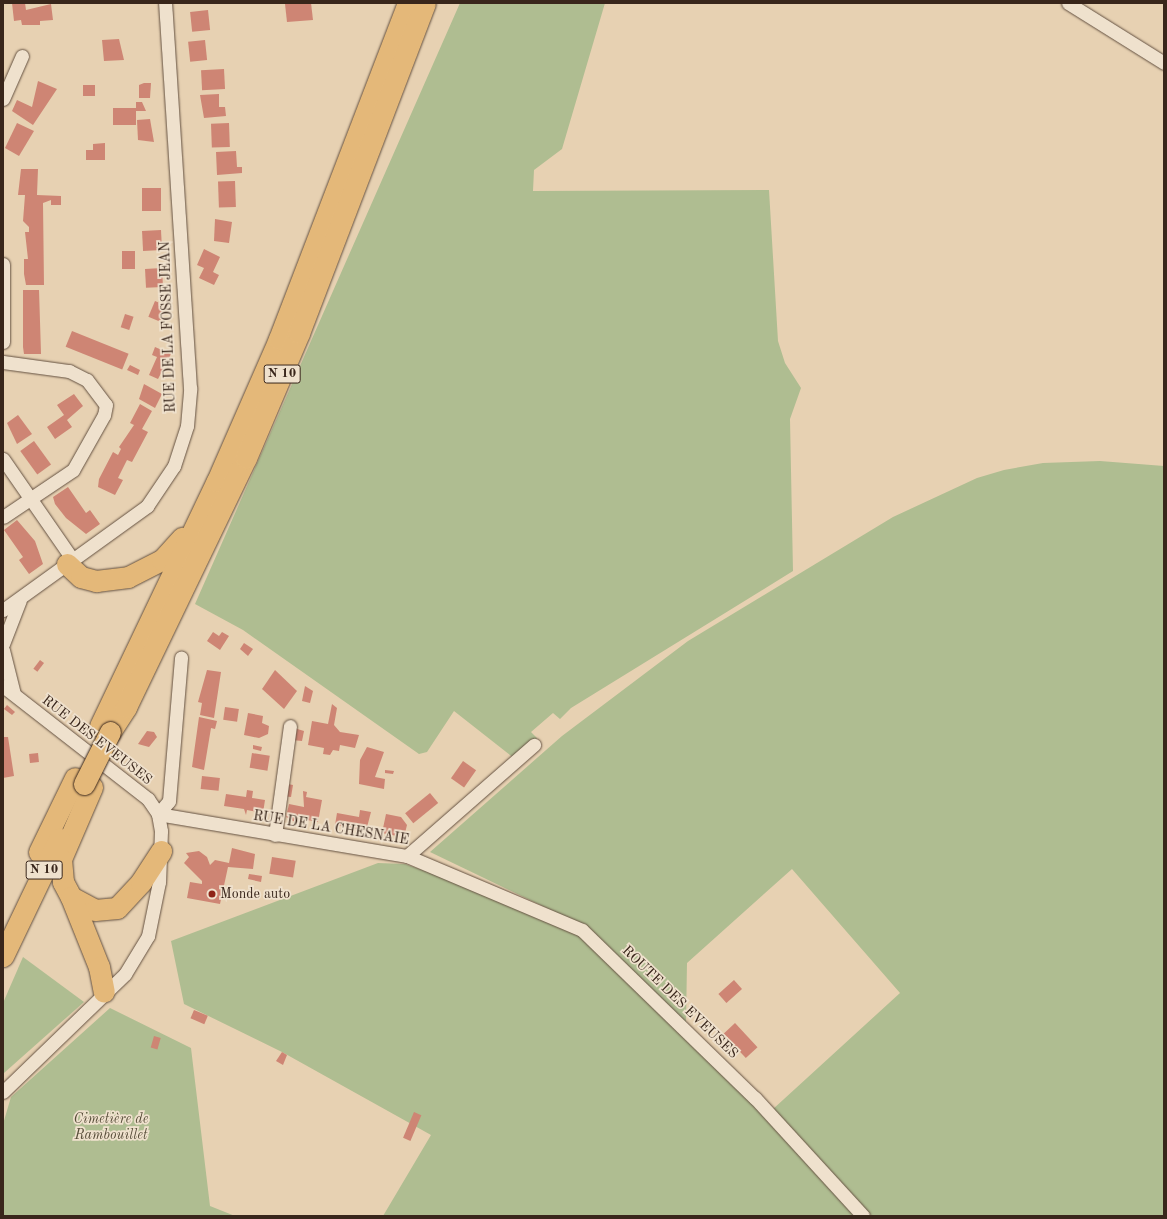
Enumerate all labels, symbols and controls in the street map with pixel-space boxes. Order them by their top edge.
street label: RUE DE LA FOSSE JEAN [157,241,179,413]
road number: N 10 [263,363,301,385]
street label: RUE DES EVEUSES [39,692,155,788]
street label: RUE DE LA CHESNAIE [252,807,410,849]
road number: N 10 [25,859,63,881]
place label: Monde auto [220,886,290,902]
marker: Monde auto [207,889,217,899]
street label: ROUTE DES EVEUSES [618,942,742,1062]
park label: Cimetière de Rambouillet [74,1111,148,1144]

